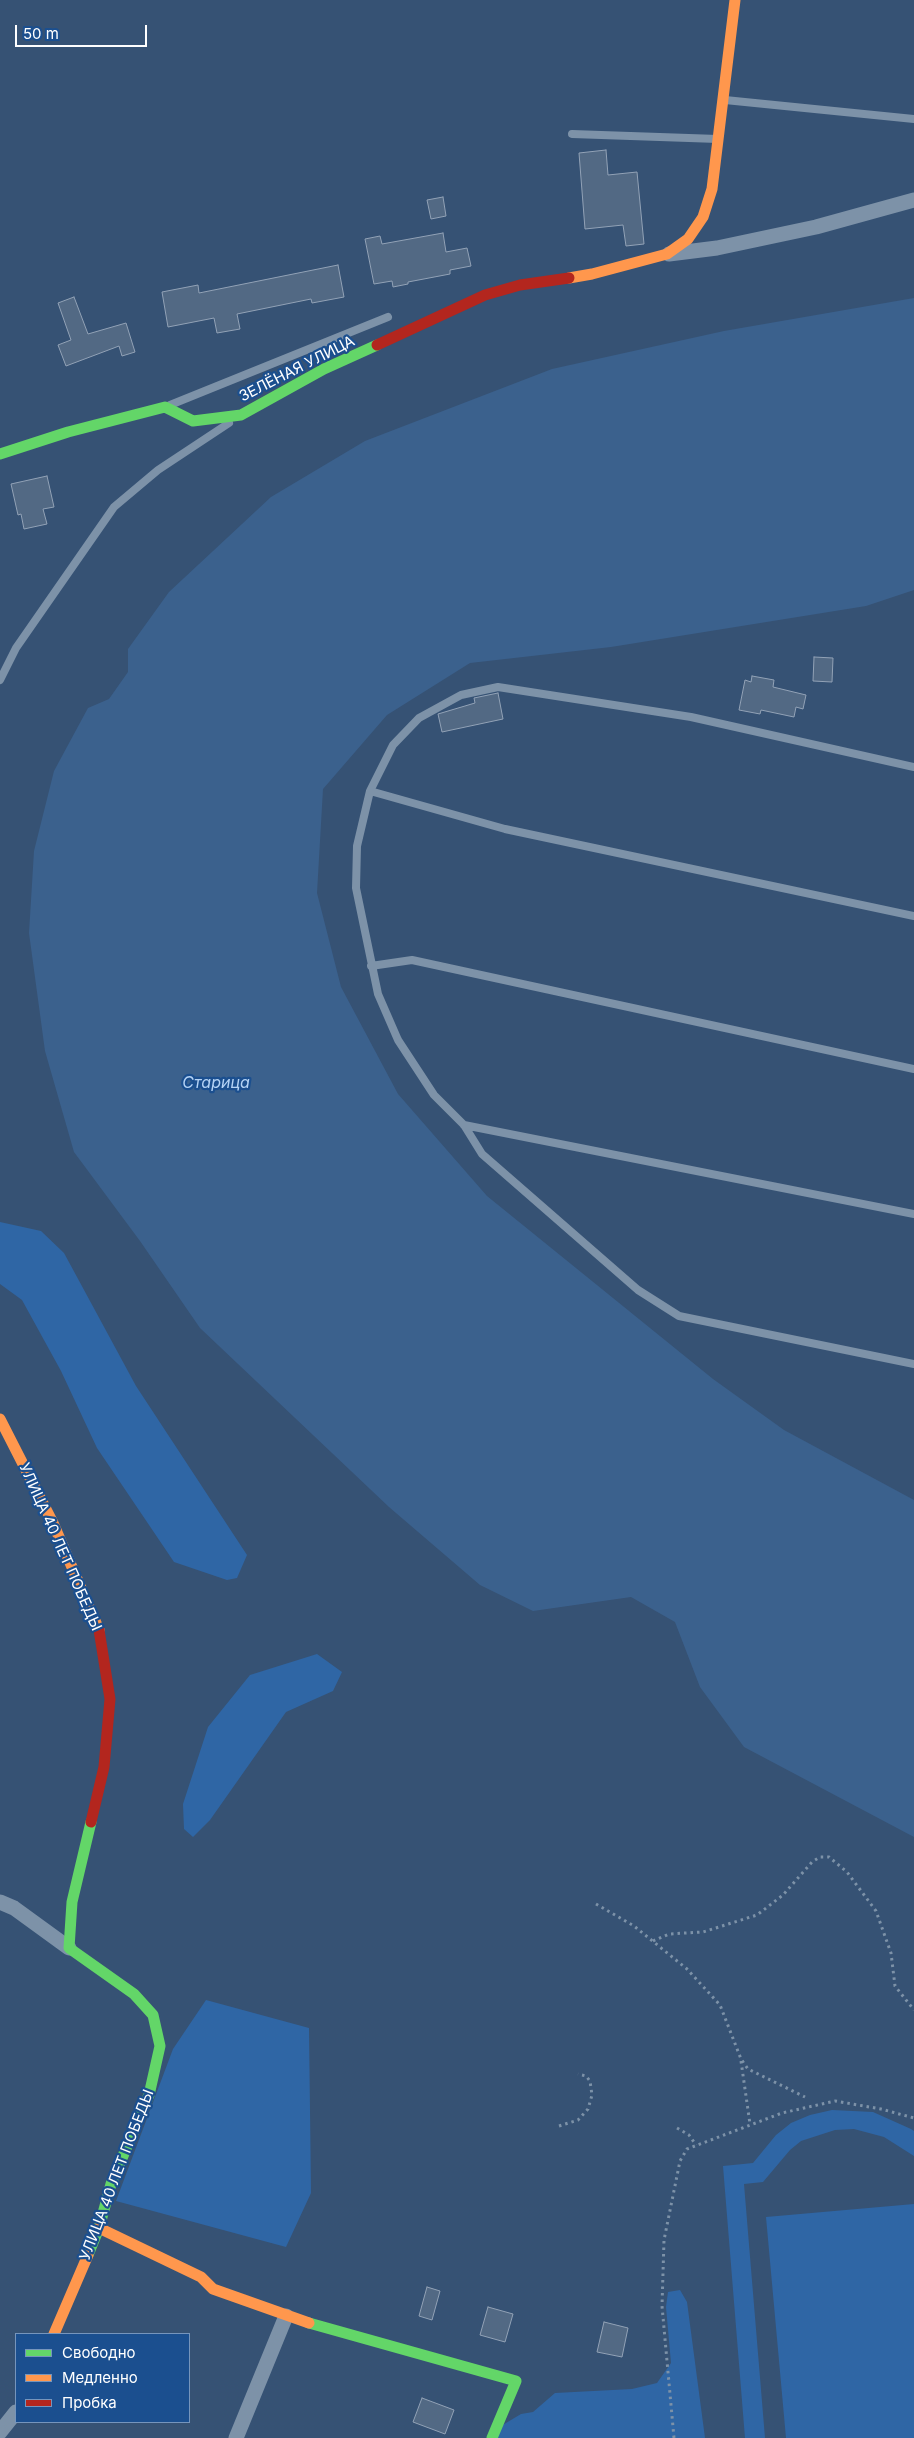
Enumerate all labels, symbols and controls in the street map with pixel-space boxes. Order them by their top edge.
scale bar [18,15,150,47]
text: 50 m [23,24,59,43]
street label: ЗЕЛЁНАЯ УЛИЦА [236,332,358,406]
water label: Старица [182,1073,250,1093]
street label: УЛИЦА 40 ЛЕТ ПОБЕДЫ [15,1460,105,1634]
street label: УЛИЦА 40 ЛЕТ ПОБЕДЫ [76,2087,158,2263]
legend [15,2333,190,2423]
text: Свободно [62,2343,136,2362]
text: Медленно [62,2368,138,2387]
text: Пробка [62,2393,117,2412]

